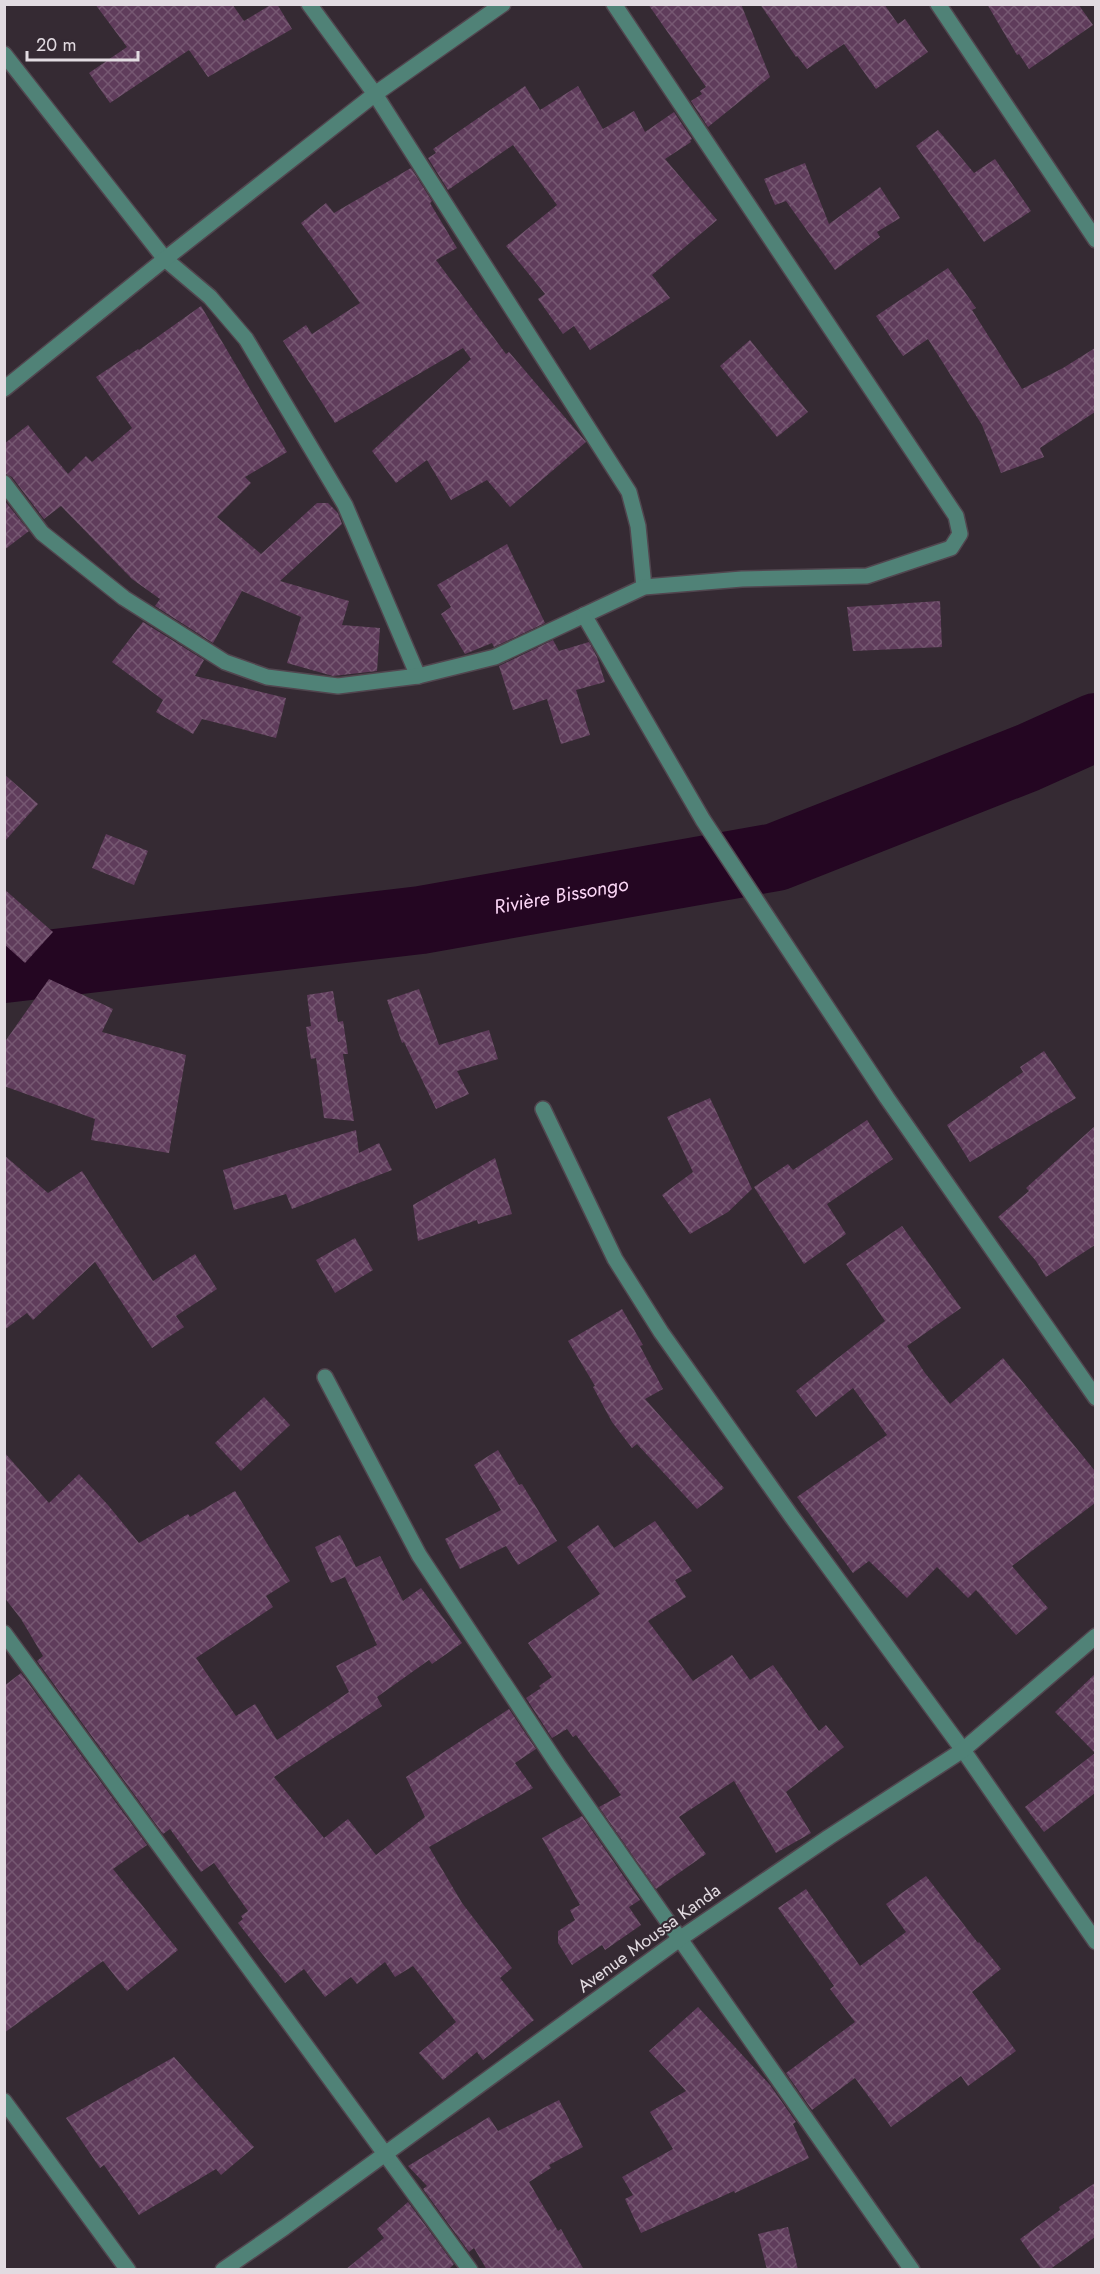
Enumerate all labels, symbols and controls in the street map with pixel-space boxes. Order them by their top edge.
scale bar [27,24,138,62]
text: 20 m [36,32,76,58]
water label: Rivière Bissongo [492,869,631,922]
street label: Avenue Moussa Kanda [572,1877,726,1999]

